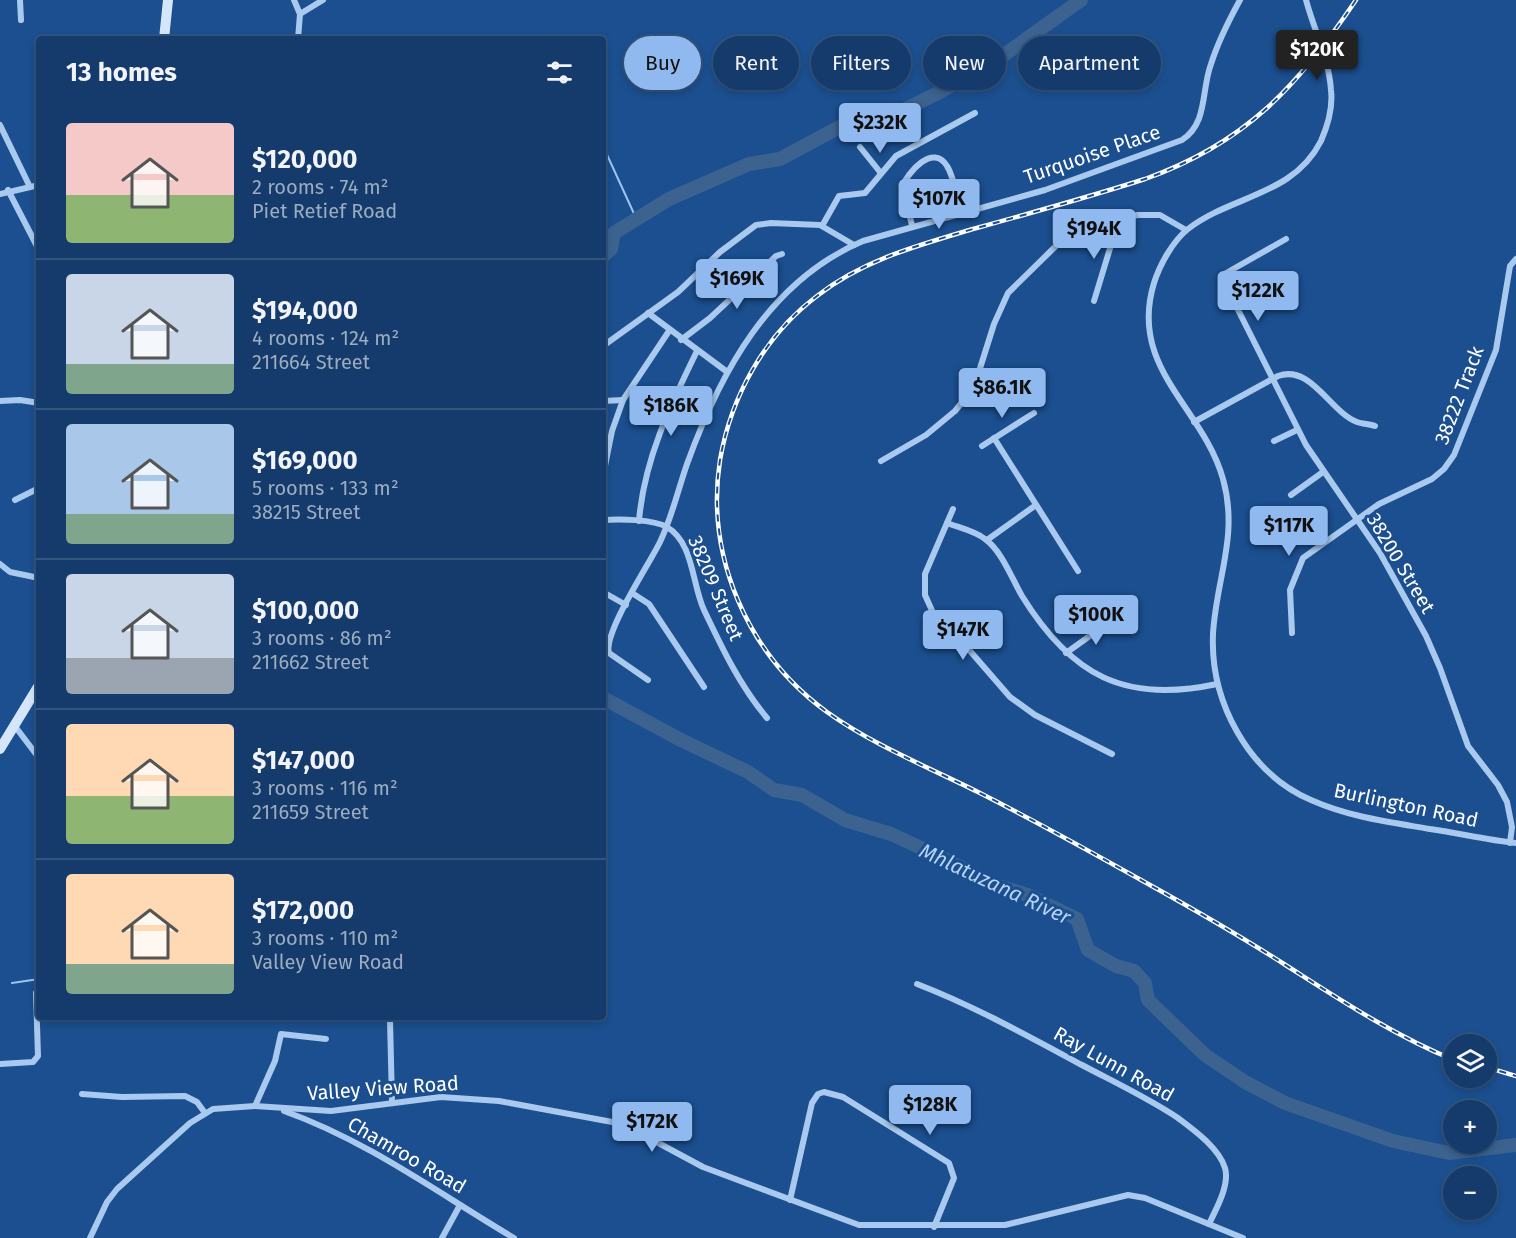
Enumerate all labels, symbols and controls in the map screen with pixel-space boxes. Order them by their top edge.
pin: $120K [1275,30,1359,81]
chip: Buy [624,36,701,90]
chip: Rent [713,36,799,90]
chip: Filters [811,36,911,90]
chip: New [923,36,1006,90]
chip: Apartment [1018,36,1161,90]
text: $120K [1290,37,1344,61]
icon: filters [543,56,576,89]
text: 13 homes [66,57,177,88]
pin: $232K [838,103,922,154]
text: $232K [853,110,907,134]
street label: Turquoise Place [1021,119,1163,189]
text: $120,000 [252,144,358,175]
icon: home [114,147,186,219]
text: 2 rooms · 74 m² [252,175,389,199]
pin: $107K [897,179,981,230]
text: $107K [913,186,965,210]
text: Piet Retief Road [252,199,397,223]
pin: $194K [1052,209,1136,260]
text: $194K [1067,216,1121,240]
pin: $169K [695,259,779,310]
text: $169K [710,266,764,290]
pin: $122K [1216,271,1300,322]
text: $122K [1232,278,1284,302]
text: $194,000 [252,295,358,326]
icon: home [114,298,186,370]
text: 4 rooms · 124 m² [252,326,399,350]
street label: 38222 Track [1429,342,1489,447]
text: 211664 Street [252,350,370,374]
pin: $86.1K [953,368,1051,419]
text: $86.1K [973,375,1031,399]
pin: $186K [629,386,713,437]
text: $186K [643,393,699,417]
text: $169,000 [252,445,358,476]
icon: home [114,448,186,520]
text: 5 rooms · 133 m² [252,476,399,500]
text: 38215 Street [252,500,360,524]
pin: $117K [1247,506,1331,557]
street label: 38200 Street [1362,509,1441,618]
text: $117K [1264,513,1314,537]
street label: 38209 Street [683,532,749,645]
text: $100,000 [252,595,359,626]
pin: $100K [1054,595,1138,646]
icon: home [114,598,186,670]
text: $100K [1068,602,1124,626]
pin: $147K [921,610,1005,661]
text: $147K [937,617,989,641]
text: 3 rooms · 86 m² [252,626,392,650]
text: 211662 Street [252,650,369,674]
text: $147,000 [252,745,355,776]
icon: home [114,748,186,820]
text: 3 rooms · 116 m² [252,776,398,800]
street label: Burlington Road [1332,778,1480,832]
text: 211659 Street [252,800,369,824]
water label: Mhlatuzana River [915,838,1076,931]
text: $172,000 [252,895,354,926]
icon: home [114,898,186,970]
text: 3 rooms · 110 m² [252,926,398,950]
text: Valley View Road [252,950,404,974]
street label: Ray Lunn Road [1050,1021,1178,1107]
map controls [1443,1034,1497,1220]
button: layers [1443,1034,1497,1088]
street label: Valley View Road [306,1071,460,1105]
pin: $128K [888,1085,972,1136]
text: $128K [903,1092,957,1116]
button: + [1443,1100,1497,1154]
pin: $172K [610,1102,694,1153]
text: $172K [626,1109,678,1133]
street label: Chamroo Road [344,1111,470,1199]
button: − [1443,1166,1497,1220]

